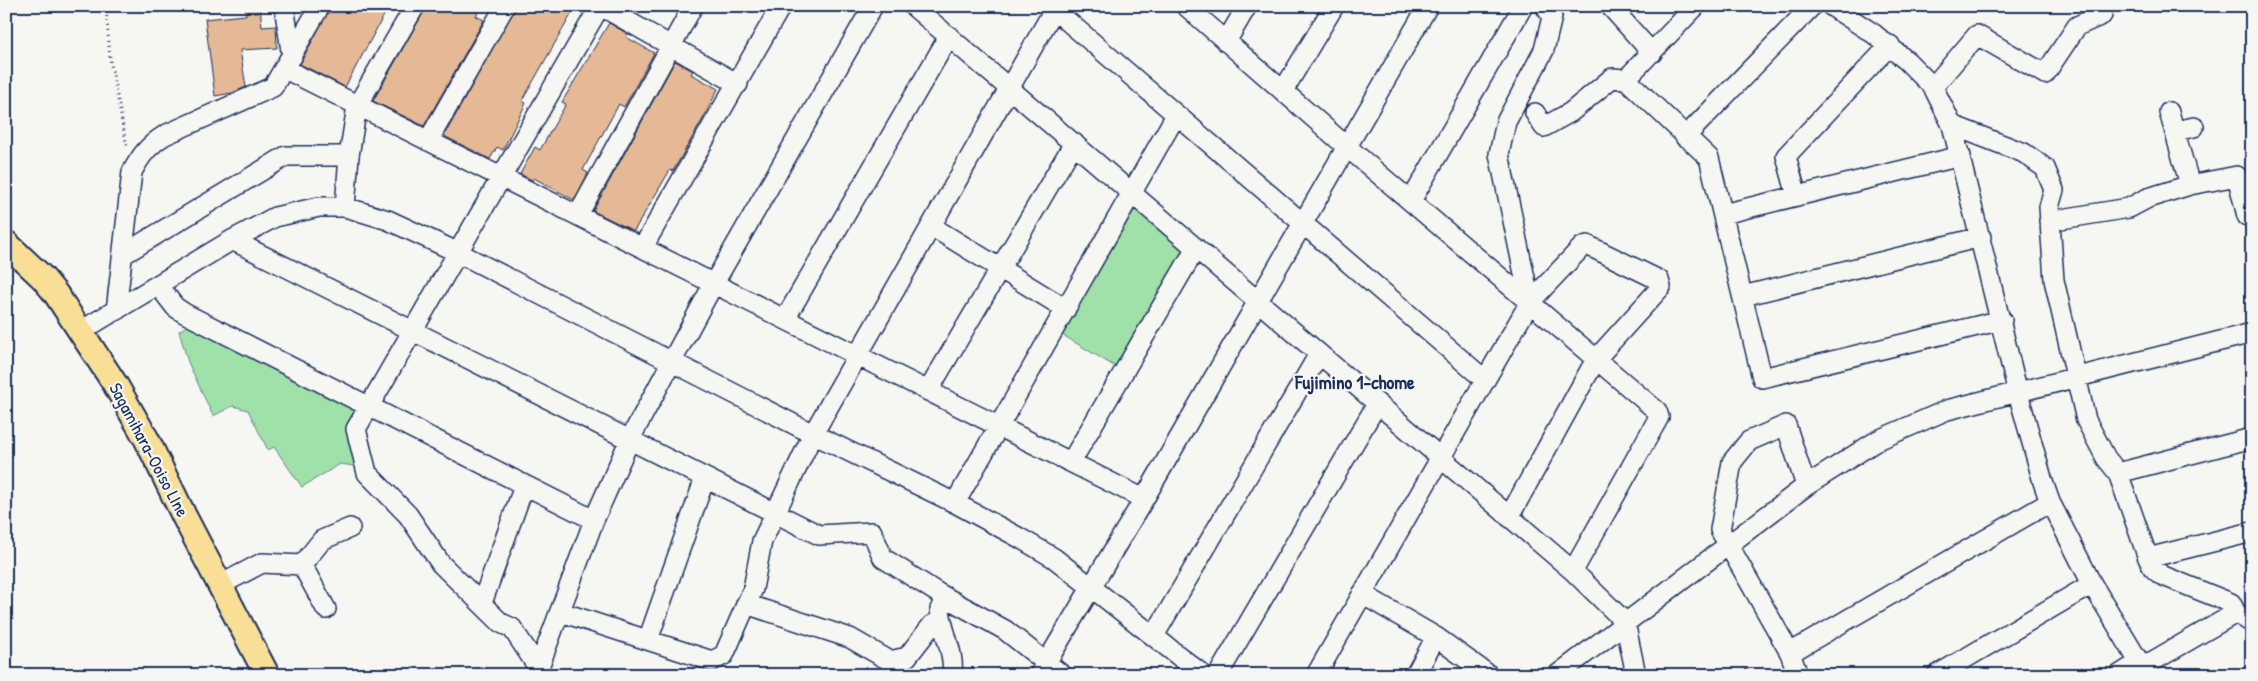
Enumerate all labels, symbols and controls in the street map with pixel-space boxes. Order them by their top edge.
district label: Fujimino 1-chome [1294,369,1415,395]
street label: Sagamihara-Ooiso LIne [104,378,195,521]

